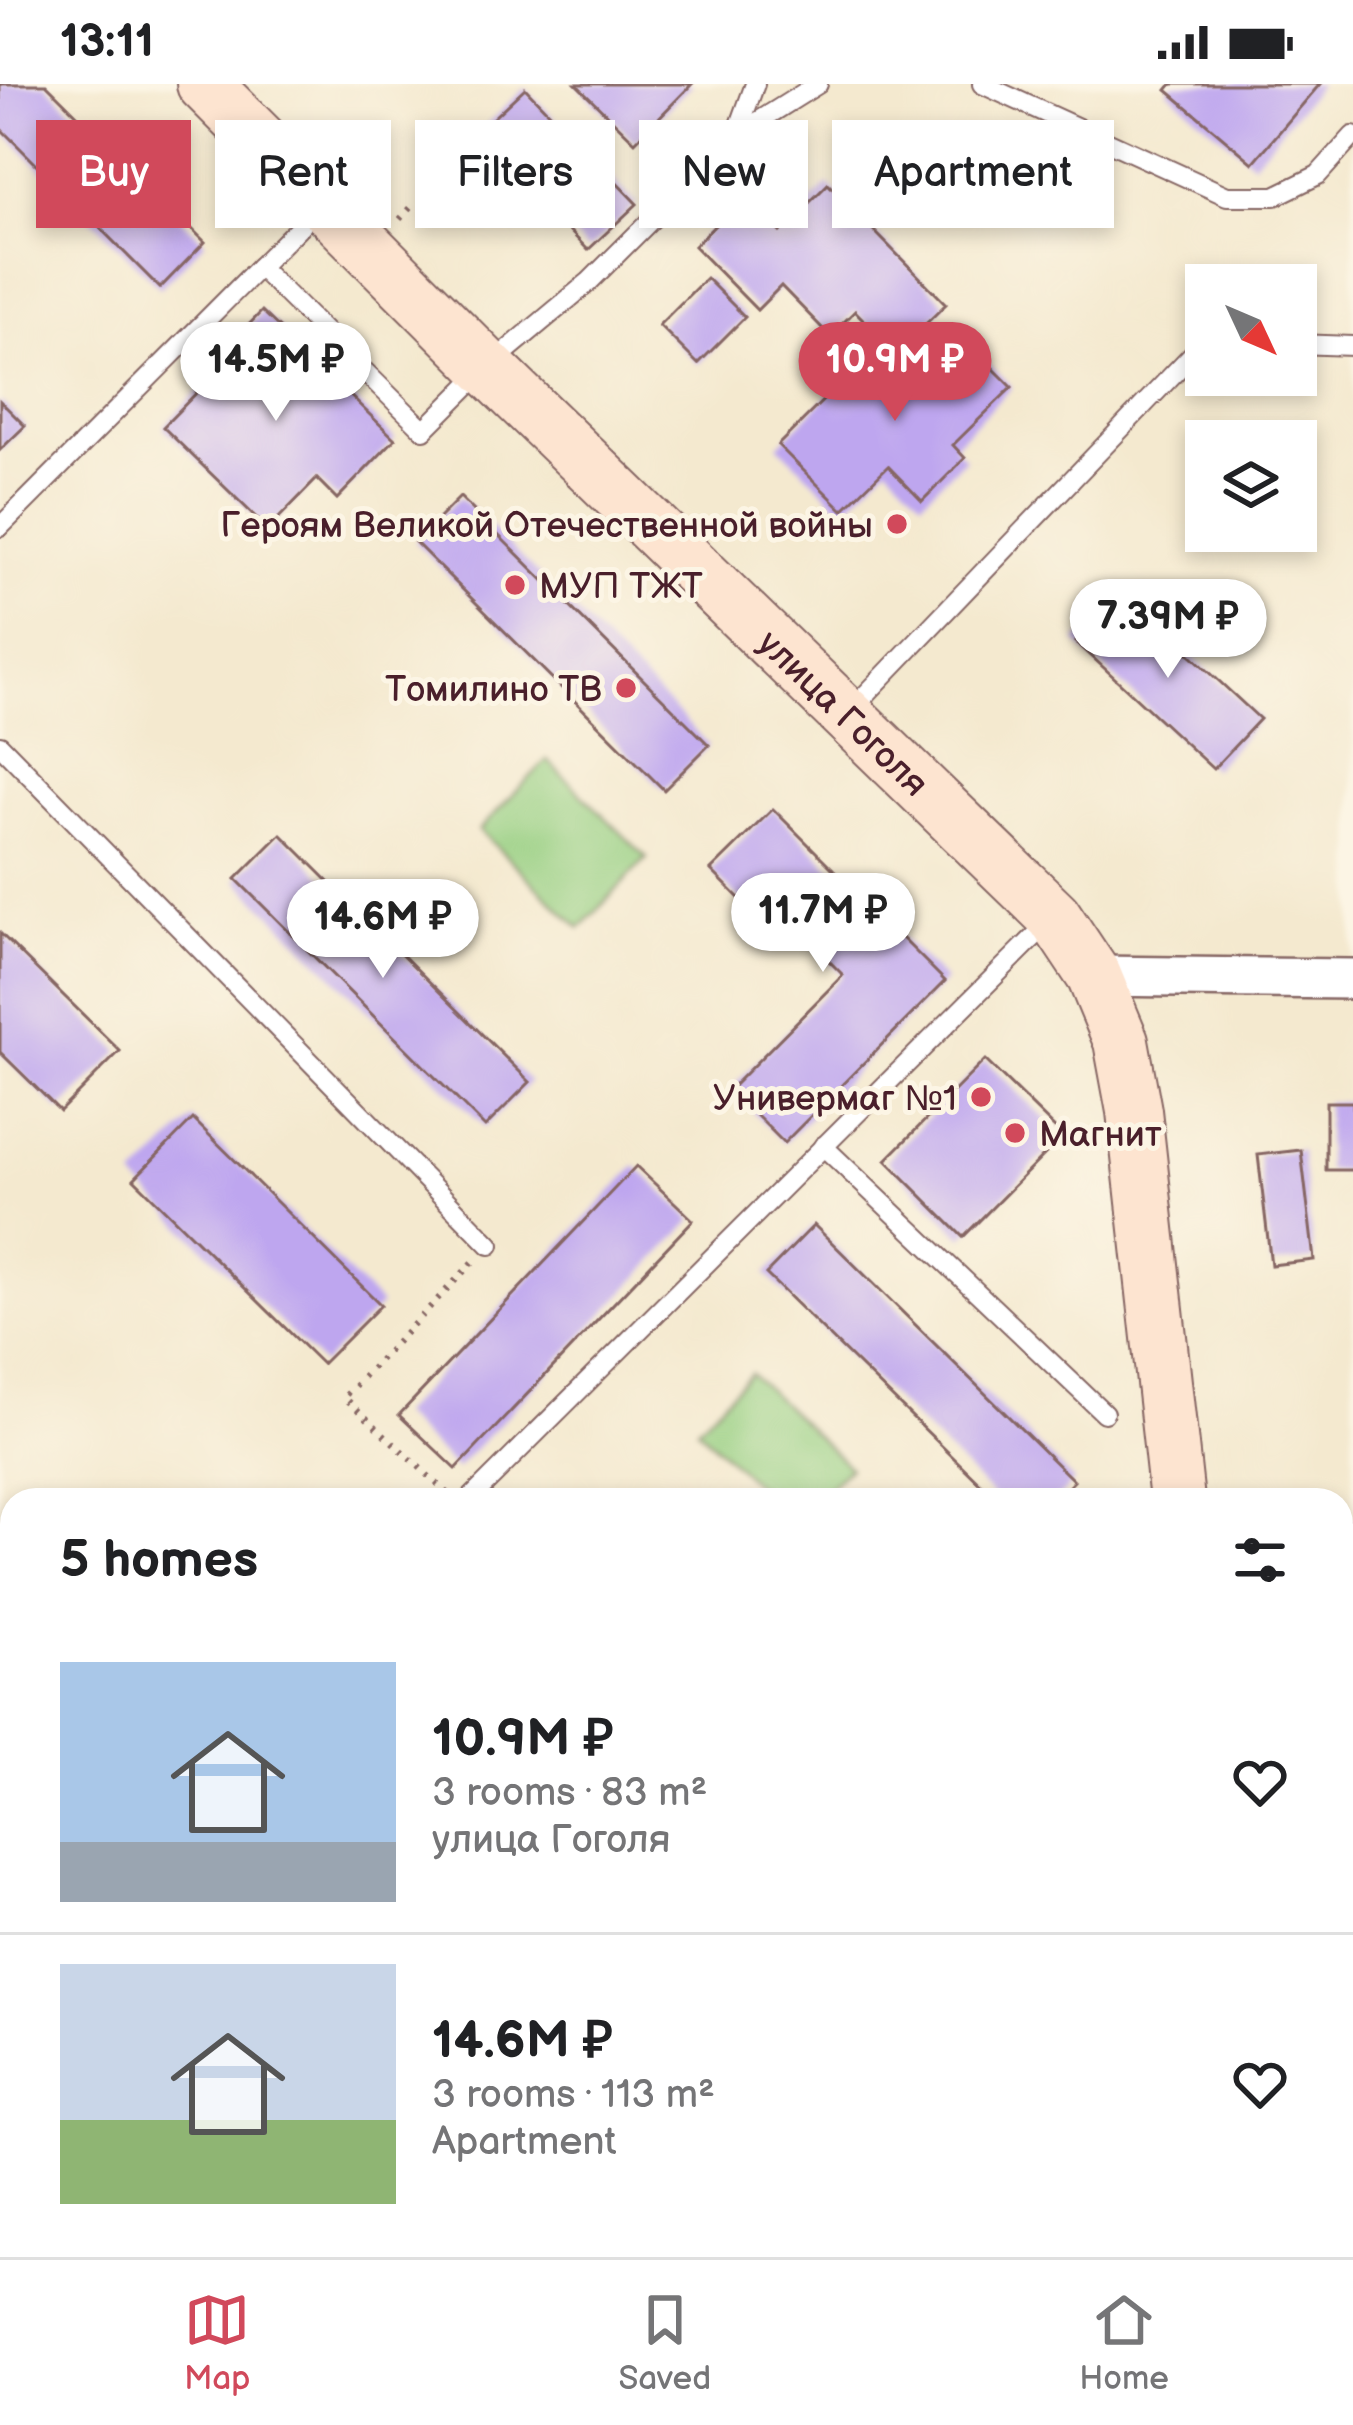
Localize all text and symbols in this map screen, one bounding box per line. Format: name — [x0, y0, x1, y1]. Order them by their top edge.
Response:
text: 13:11 — [60, 15, 154, 70]
chip: Buy — [36, 120, 191, 228]
chip: Rent — [215, 120, 391, 228]
chip: Filters — [415, 120, 615, 228]
chip: New — [639, 120, 808, 228]
chip: Apartment — [832, 120, 1114, 228]
north arrow — [1185, 264, 1317, 396]
map controls — [1185, 264, 1317, 552]
pin: 14.5M ₽ — [165, 322, 387, 424]
pin: 10.9M ₽ — [784, 322, 1006, 424]
text: 14.5M ₽ — [207, 337, 345, 384]
text: 10.9M ₽ — [826, 337, 965, 384]
button: layers — [1185, 420, 1317, 552]
place label: Героям Великой Отечественной войны — [221, 505, 873, 548]
marker: Героям Великой Отечественной войны — [884, 511, 910, 537]
place label: МУП ТЖТ — [539, 566, 703, 609]
marker: МУП ТЖТ — [502, 572, 528, 598]
pin: 7.39M ₽ — [1057, 579, 1279, 681]
text: 7.39M ₽ — [1097, 594, 1239, 641]
street label: улица Гоголя — [748, 622, 936, 806]
place label: Томилино ТВ — [385, 669, 602, 712]
marker: Томилино ТВ — [613, 675, 639, 701]
pin: 11.7M ₽ — [712, 873, 934, 975]
pin: 14.6M ₽ — [272, 879, 494, 981]
text: 11.7M ₽ — [758, 888, 888, 935]
text: 14.6M ₽ — [314, 894, 452, 941]
place label: Универмаг №1 — [712, 1078, 957, 1121]
marker: Универмаг №1 — [968, 1084, 994, 1110]
place label: Магнит — [1039, 1114, 1162, 1157]
marker: Магнит — [1002, 1120, 1028, 1146]
icon: filters — [1227, 1527, 1293, 1593]
text: 5 homes — [60, 1530, 258, 1591]
text: 10.9M ₽ — [432, 1709, 614, 1770]
icon: home — [156, 1710, 300, 1854]
icon: heart — [1227, 1749, 1293, 1815]
text: 3 rooms · 83 m² — [432, 1770, 707, 1817]
text: улица Гоголя — [432, 1817, 670, 1864]
text: 14.6M ₽ — [432, 2011, 613, 2072]
icon: home — [156, 2012, 300, 2156]
icon: heart — [1227, 2051, 1293, 2117]
text: 3 rooms · 113 m² — [432, 2072, 715, 2119]
text: Apartment — [432, 2119, 616, 2166]
tab: Map — [184, 2287, 250, 2399]
tab: Saved — [618, 2287, 711, 2399]
tab: Home — [1079, 2287, 1169, 2399]

